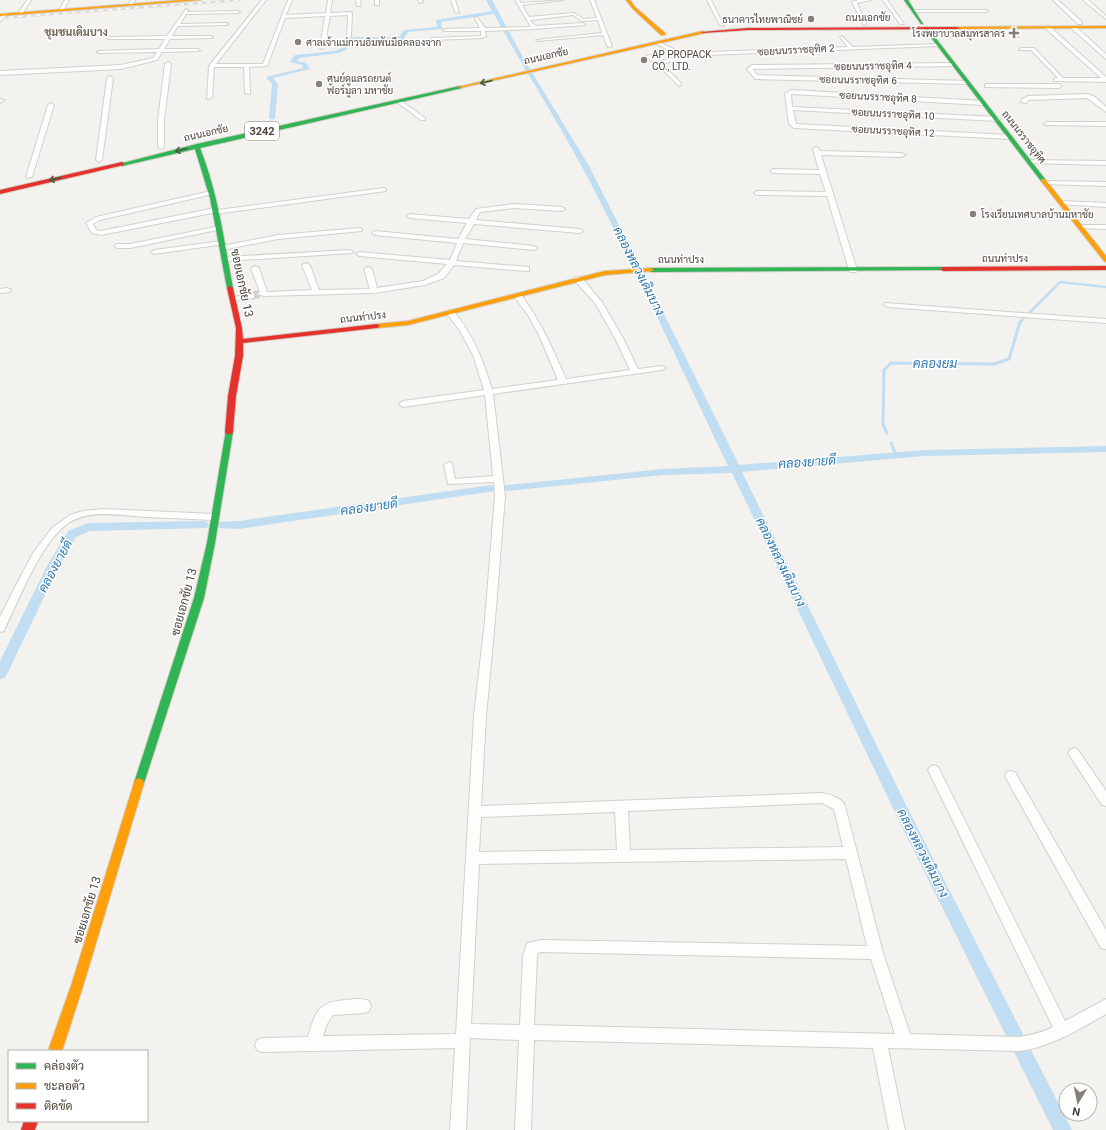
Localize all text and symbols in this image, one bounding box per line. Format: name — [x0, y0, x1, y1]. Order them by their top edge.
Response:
street label: ถนนเอกชัย — [845, 11, 891, 23]
place label: ธนาคารไทยพาณิชย์ — [722, 12, 803, 25]
marker: ธนาคารไทยพาณิชย์ — [806, 14, 816, 24]
district label: ชุมชนเดิมบาง — [44, 25, 108, 40]
place label: โรงพยาบาลสมุทรสาคร — [911, 27, 1005, 41]
marker: โรงพยาบาลสมุทรสาคร — [1008, 27, 1020, 39]
place label: ศาลเจ้าแม่กวนอิมพันมือคลองจาก — [306, 36, 442, 48]
marker: ศาลเจ้าแม่กวนอิมพันมือคลองจาก — [293, 37, 303, 47]
street label: ซอยนนรราชอุทิศ 2 — [757, 42, 836, 60]
street label: ถนนเอกชัย — [523, 45, 569, 66]
place label: AP PROPACK CO., LTD. — [652, 49, 712, 72]
marker: AP PROPACK CO., LTD. — [639, 55, 649, 65]
street label: ซอยนนรราชอุทิศ 4 — [834, 60, 912, 74]
place label: ศูนย์ดูแลรถยนต์ ฟอร์มูลา มหาชัย — [327, 71, 393, 98]
street label: ซอยนนรราชอุทิศ 6 — [819, 74, 897, 88]
one-way arrow — [480, 78, 493, 86]
marker: ศูนย์ดูแลรถยนต์ ฟอร์มูลา มหาชัย — [314, 79, 324, 89]
street label: ซอยนนรราชอุทิศ 8 — [839, 89, 917, 107]
street label: ซอยนนรราชอุทิศ 10 — [851, 106, 935, 124]
street label: ถนนนรราชอุทิศ — [998, 108, 1048, 167]
street label: ถนนเอกชัย — [183, 122, 229, 143]
road number: 3242 — [245, 122, 279, 140]
street label: ซอยนนรราชอุทิศ 12 — [851, 123, 935, 141]
one-way arrow — [175, 146, 188, 154]
one-way arrow — [49, 176, 62, 184]
place label: โรงเรียนเทศบาลบ้านมหาชัย — [980, 208, 1094, 220]
marker: โรงเรียนเทศบาลบ้านมหาชัย — [968, 209, 978, 219]
water label: คลองหลวงเดิมบาง — [610, 224, 669, 318]
street label: ซอยเอกชัย 13 — [228, 248, 256, 318]
street label: ถนนท่าปรง — [982, 252, 1028, 264]
street label: ถนนท่าปรง — [658, 253, 704, 265]
street label: ถนนท่าปรง — [339, 308, 386, 325]
water label: คลองยม — [913, 356, 957, 371]
water label: คลองยายดี — [778, 450, 837, 471]
water label: คลองยายดี — [339, 493, 400, 518]
water label: คลองหลวงเดิมบาง — [753, 514, 810, 609]
water label: คลองยายดี — [33, 535, 76, 595]
street label: ซอยเอกชัย 13 — [168, 567, 200, 637]
water label: คลองหลวงเดิมบาง — [894, 806, 953, 900]
street label: ซอยเอกชัย 13 — [70, 875, 104, 945]
legend — [8, 1050, 148, 1122]
text: คล่องตัว — [44, 1059, 84, 1073]
text: ชะลอตัว — [44, 1079, 85, 1093]
north arrow — [1058, 1082, 1098, 1122]
text: ติดขัด — [44, 1099, 73, 1113]
text: N — [1071, 1104, 1081, 1118]

